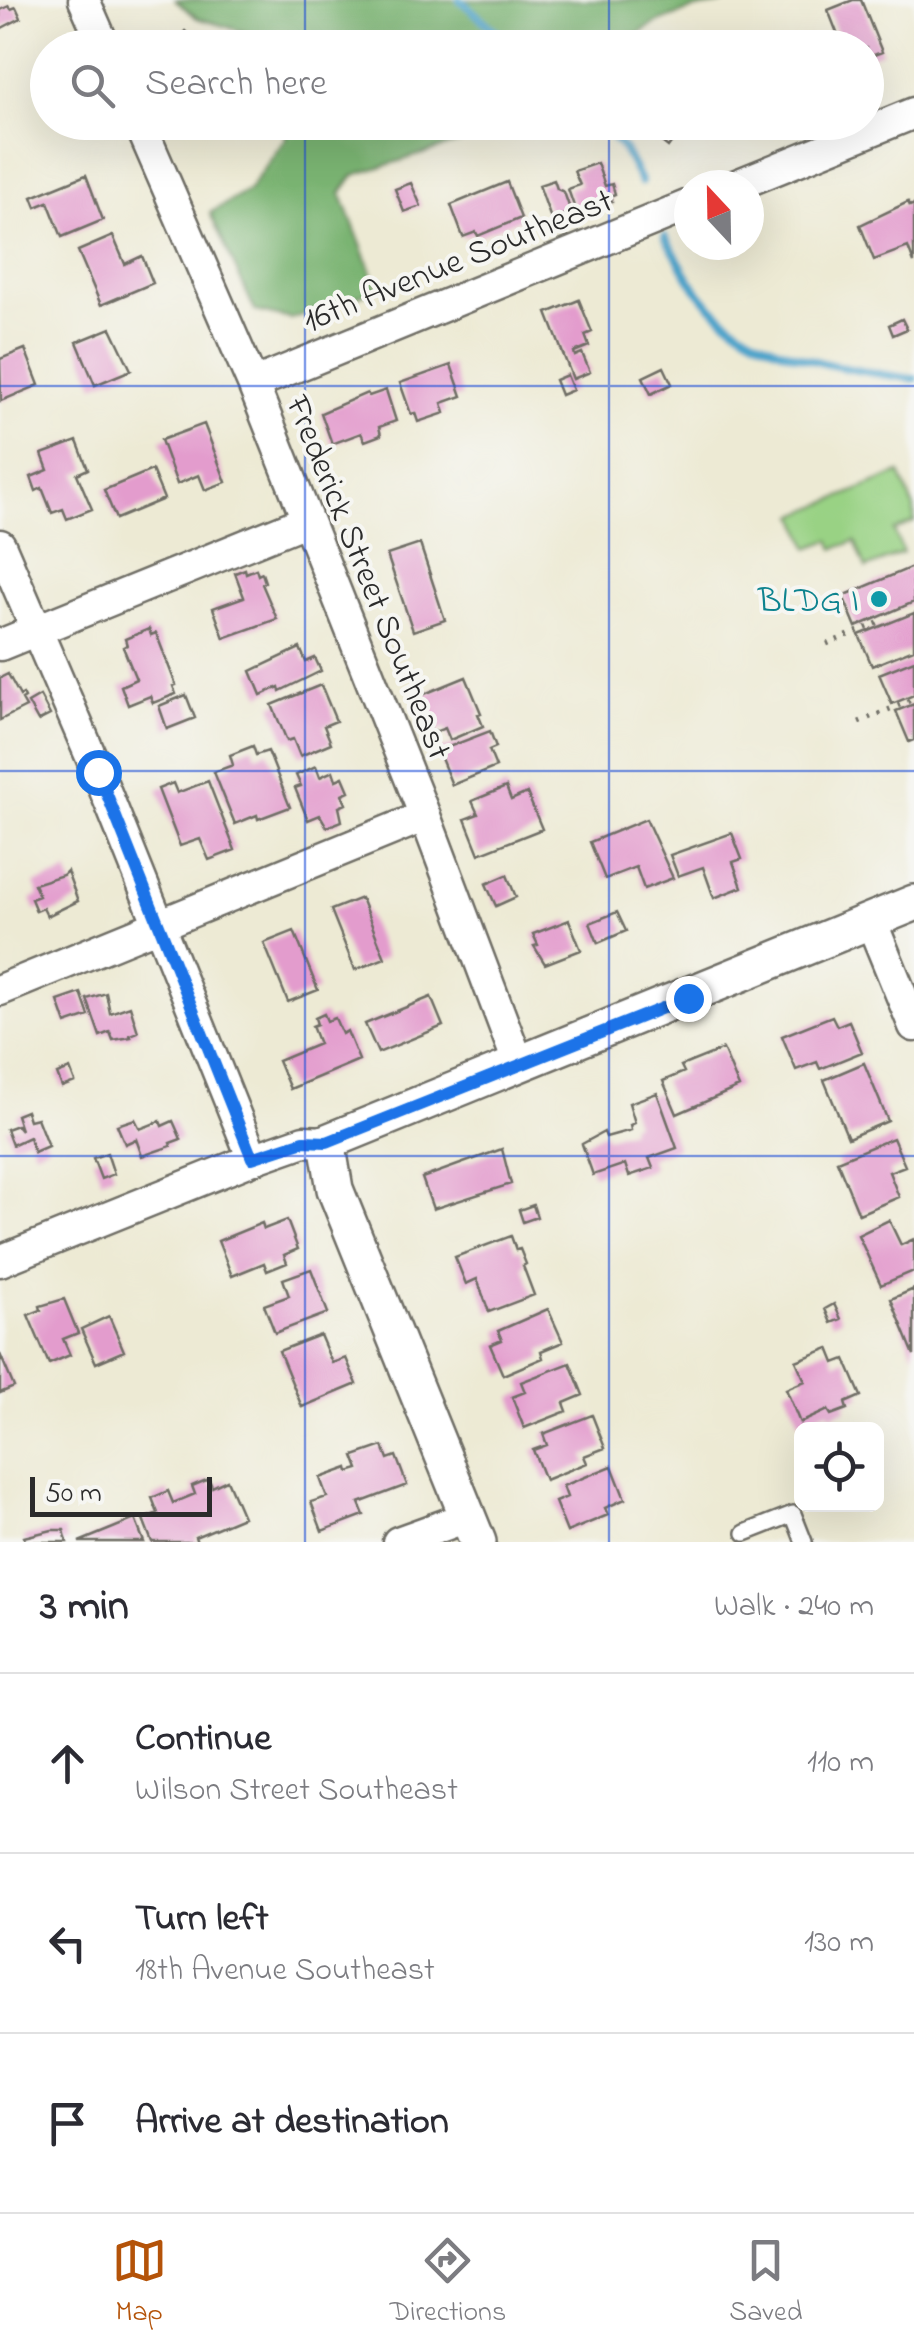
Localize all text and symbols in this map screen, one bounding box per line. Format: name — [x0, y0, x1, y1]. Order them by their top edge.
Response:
search box — [30, 30, 884, 140]
text: Search here — [145, 57, 327, 113]
icon: search — [65, 58, 120, 113]
north arrow — [674, 170, 764, 260]
street label: 16th Avenue Southeast — [296, 177, 621, 348]
street label: Frederick Street Southeast — [270, 388, 463, 768]
place label: BLDG I — [757, 577, 859, 628]
marker: BLDG I — [868, 588, 890, 610]
route start — [76, 750, 122, 796]
route end — [666, 976, 712, 1022]
map controls — [794, 1422, 884, 1512]
button: locate — [794, 1422, 884, 1512]
scale bar — [30, 1472, 212, 1516]
text: 50 m — [45, 1474, 102, 1515]
text: 3 min — [40, 1577, 129, 1638]
text: Walk · 240 m — [714, 1584, 874, 1631]
text: Continue — [135, 1712, 271, 1768]
icon: ahead — [40, 1736, 95, 1791]
text: 110 m — [807, 1740, 874, 1787]
text: Wilson Street Southeast — [135, 1768, 458, 1815]
text: Turn left — [135, 1892, 268, 1948]
icon: left — [40, 1916, 95, 1971]
text: 130 m — [804, 1920, 874, 1967]
text: 18th Avenue Southeast — [135, 1948, 435, 1995]
text: Arrive at destination — [135, 2095, 449, 2151]
icon: arrive — [40, 2096, 95, 2151]
tab: Map — [112, 2233, 167, 2334]
tab: Directions — [390, 2233, 506, 2334]
tab: Saved — [729, 2233, 802, 2334]

